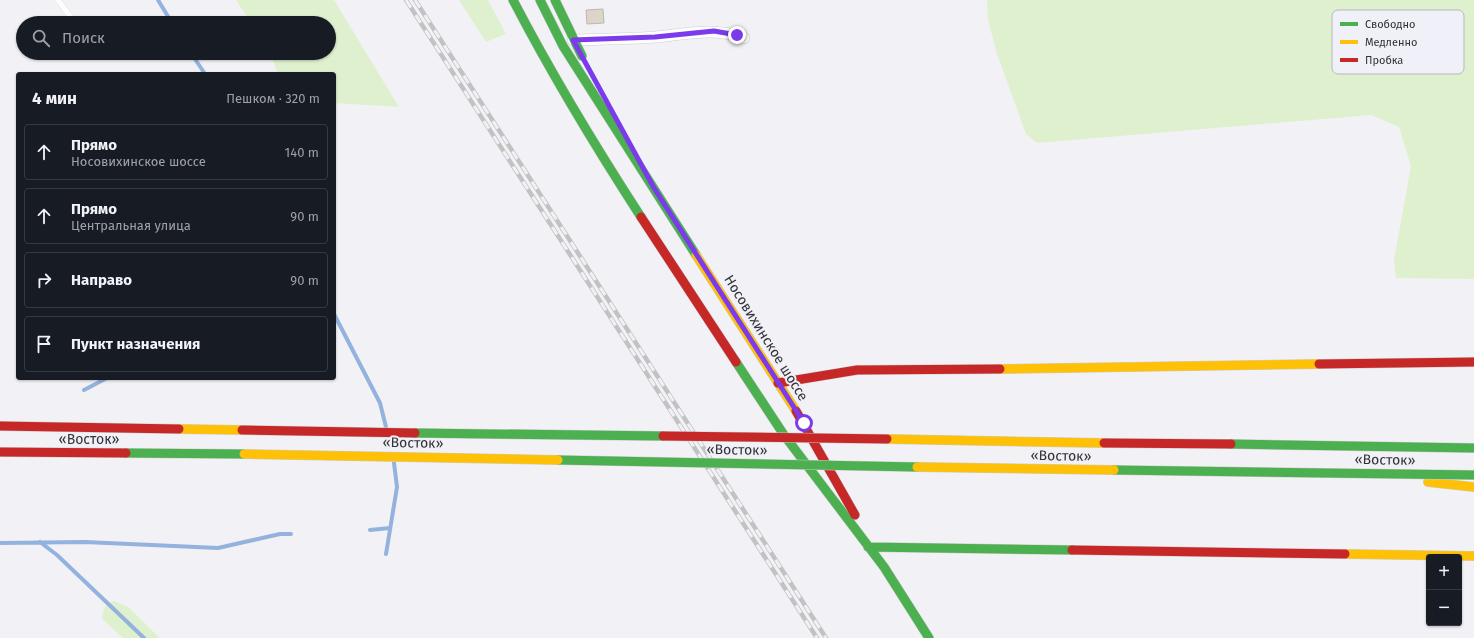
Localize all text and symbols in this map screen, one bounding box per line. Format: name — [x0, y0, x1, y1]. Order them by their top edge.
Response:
legend — [1332, 10, 1464, 74]
search box — [16, 16, 336, 60]
text: Свободно — [1365, 18, 1415, 31]
route end — [728, 26, 746, 44]
icon: search — [30, 27, 52, 49]
text: Поиск — [62, 29, 105, 47]
text: Медленно — [1365, 36, 1417, 49]
text: Пробка — [1365, 54, 1403, 67]
text: 4 мин — [32, 88, 77, 109]
text: Пешком · 320 m — [226, 91, 320, 106]
text: Прямо — [71, 136, 117, 154]
icon: ahead — [33, 141, 55, 163]
text: 140 m — [285, 145, 319, 160]
text: Носовихинское шоссе — [71, 154, 206, 169]
text: Прямо — [71, 200, 117, 218]
icon: ahead — [33, 205, 55, 227]
text: 90 m — [290, 209, 319, 224]
text: Центральная улица — [71, 218, 191, 233]
icon: right — [33, 269, 55, 291]
text: Направо — [71, 271, 132, 289]
street label: Носовихинское шоссе — [720, 272, 812, 404]
text: 90 m — [290, 273, 319, 288]
icon: arrive — [33, 333, 55, 355]
text: Пункт назначения — [71, 335, 200, 353]
route start — [795, 414, 813, 432]
street label: «Восток» — [59, 431, 119, 448]
street label: «Восток» — [382, 434, 444, 452]
street label: «Восток» — [706, 441, 768, 459]
street label: «Восток» — [1030, 447, 1092, 465]
street label: «Восток» — [1354, 451, 1416, 469]
map controls — [1426, 554, 1462, 626]
button: + — [1426, 554, 1462, 590]
button: − — [1426, 590, 1462, 626]

